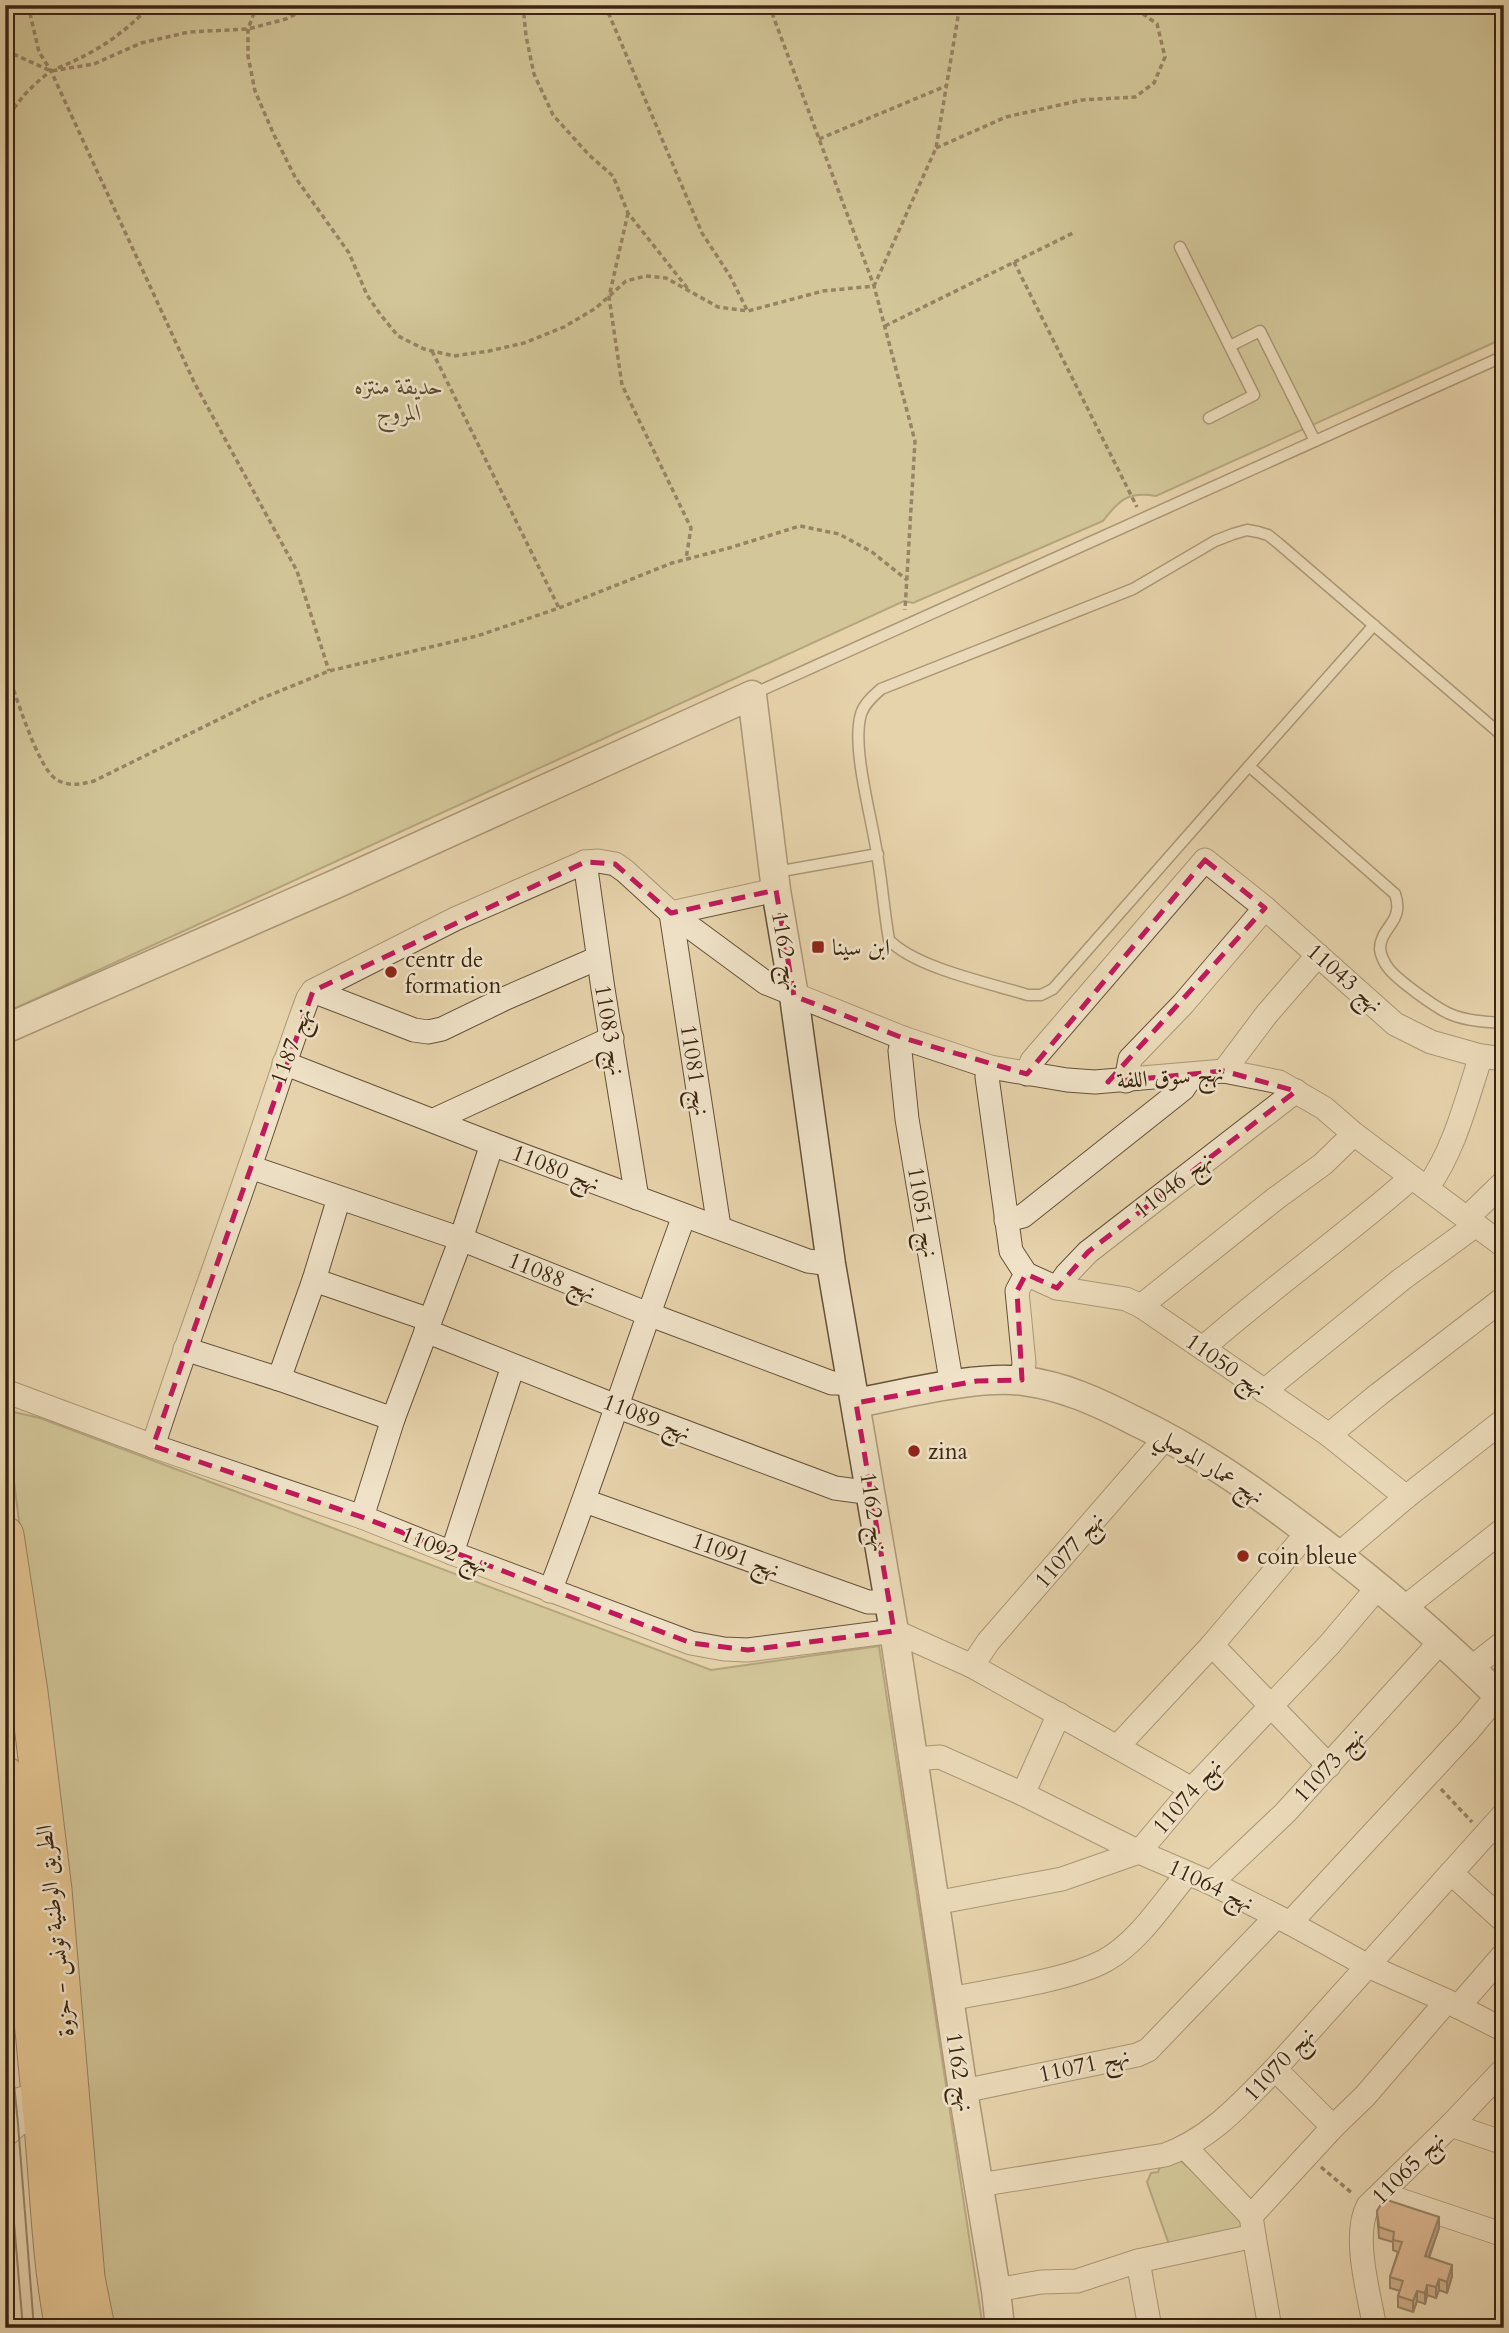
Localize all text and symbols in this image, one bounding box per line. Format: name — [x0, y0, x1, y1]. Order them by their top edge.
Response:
park label: حديقة منتزه المروج — [355, 371, 443, 433]
street label: نهج 1162 — [759, 909, 808, 994]
place label: ابن سينا — [832, 932, 890, 963]
street label: نهج 11043 — [1297, 936, 1390, 1024]
marker: ابن سينا — [810, 939, 826, 955]
place label: centr de formation — [405, 944, 501, 1001]
marker: centr de formation — [383, 964, 399, 980]
street label: نهج 11083 — [582, 982, 633, 1079]
street label: نهج 1187 — [263, 1003, 324, 1091]
street label: نهج 11081 — [668, 1022, 718, 1119]
street label: نهج سوق اللفة — [1115, 1058, 1225, 1101]
street label: نهج 11080 — [506, 1137, 604, 1204]
street label: نهج 11046 — [1127, 1144, 1222, 1229]
street label: نهج 11051 — [895, 1164, 946, 1261]
street label: نهج 11088 — [502, 1244, 600, 1312]
street label: نهج 11050 — [1177, 1326, 1273, 1408]
street label: نهج 11089 — [597, 1386, 695, 1453]
street label: نهج عمار الموصلي — [1146, 1420, 1270, 1518]
place label: zina — [928, 1436, 968, 1467]
marker: zina — [906, 1443, 922, 1459]
street label: نهج 1162 — [847, 1470, 896, 1555]
street label: نهج 11077 — [1027, 1505, 1115, 1598]
street label: نهج 11092 — [395, 1518, 493, 1586]
street label: نهج 11091 — [686, 1525, 785, 1590]
place label: coin bleue — [1257, 1541, 1357, 1572]
marker: coin bleue — [1235, 1548, 1251, 1564]
street label: نهج 11073 — [1286, 1721, 1375, 1813]
street label: نهج 11074 — [1145, 1751, 1233, 1844]
street label: الطريق الوطنية تونس - حزوة — [28, 1823, 82, 2039]
street label: نهج 11064 — [1161, 1852, 1259, 1923]
street label: نهج 11070 — [1236, 2020, 1325, 2112]
street label: نهج 1162 — [933, 2030, 982, 2115]
street label: نهج 11071 — [1036, 2040, 1133, 2095]
street label: نهج 11065 — [1365, 2125, 1455, 2215]

